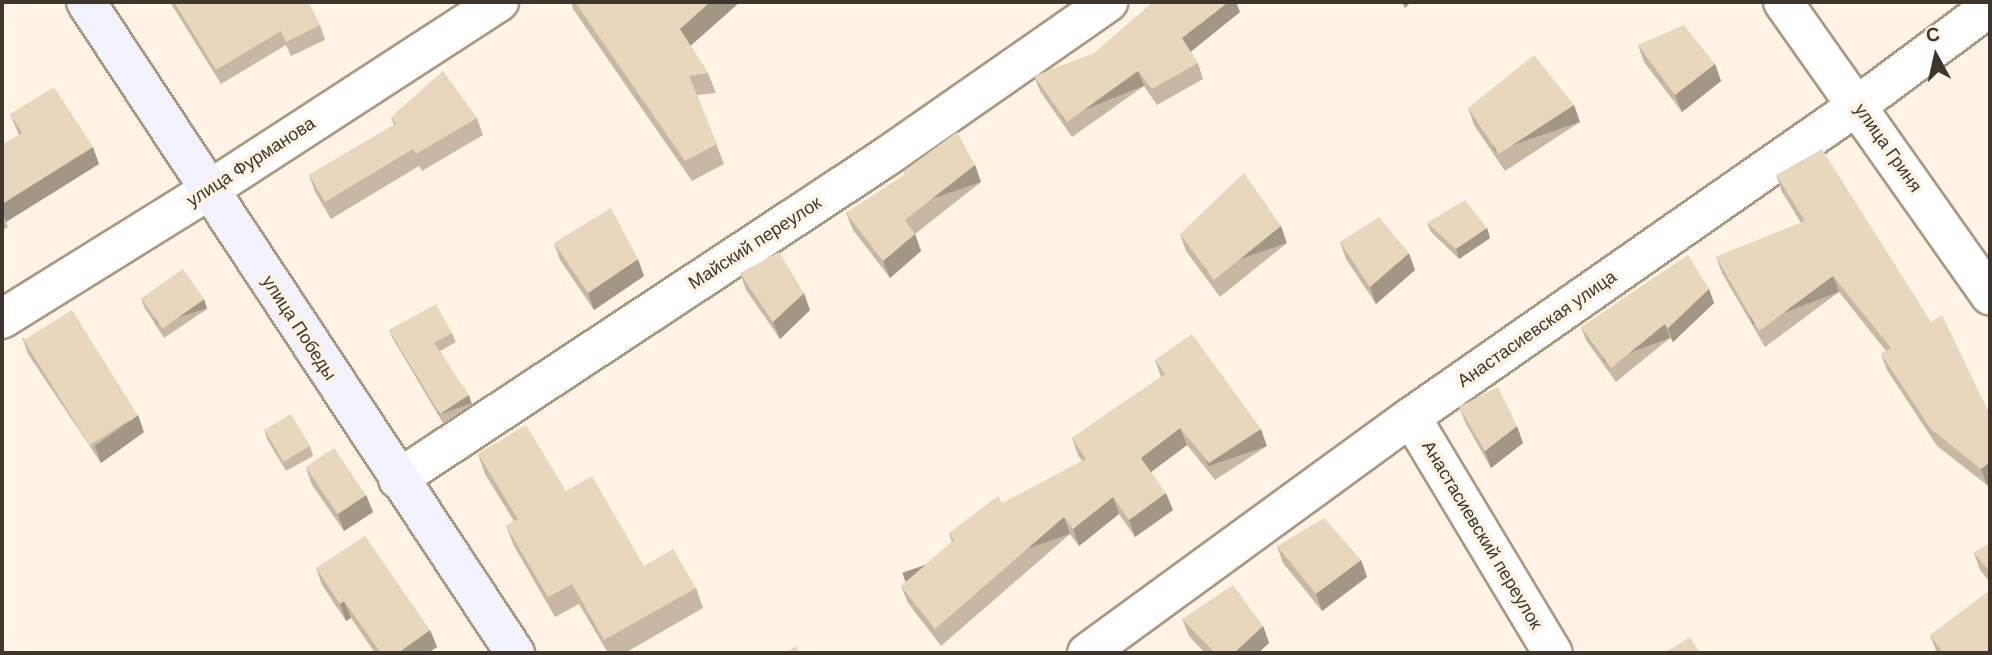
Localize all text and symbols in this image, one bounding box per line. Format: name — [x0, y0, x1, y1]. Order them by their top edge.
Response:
north arrow — [1901, 21, 1971, 91]
text: С — [1925, 23, 1941, 46]
street label: улица Гриня — [1850, 100, 1926, 196]
street label: улица Фурманова — [183, 112, 319, 212]
street label: Майский переулок — [685, 192, 825, 294]
street label: Анастасиевская улица — [1453, 266, 1621, 392]
street label: улица Победы — [257, 272, 341, 384]
street label: Анастасиевский переулок — [1417, 437, 1547, 633]

